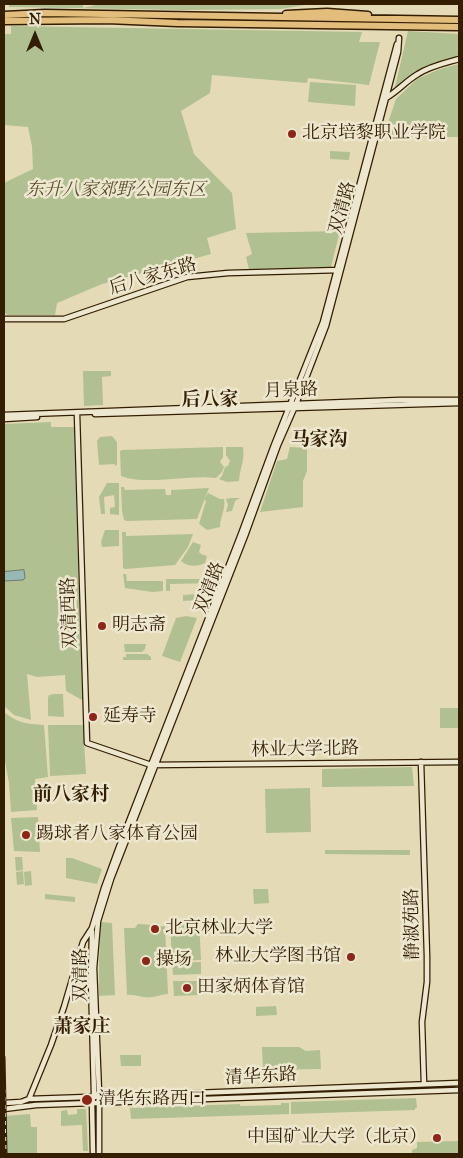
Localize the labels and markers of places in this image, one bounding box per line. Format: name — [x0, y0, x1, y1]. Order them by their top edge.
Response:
place label: 北京培黎职业学院 — [302, 123, 446, 145]
marker: 北京培黎职业学院 — [286, 128, 298, 140]
place label: 明志斋 — [112, 615, 166, 637]
marker: 明志斋 — [96, 620, 108, 632]
place label: 延寿寺 — [103, 706, 157, 728]
marker: 延寿寺 — [87, 711, 99, 723]
place label: 踢球者八家体育公园 — [36, 824, 198, 846]
marker: 踢球者八家体育公园 — [20, 829, 32, 841]
place label: 北京林业大学 — [165, 918, 273, 940]
marker: 北京林业大学 — [149, 923, 161, 935]
place label: 林业大学图书馆 — [215, 946, 341, 968]
place label: 操场 — [156, 950, 192, 972]
marker: 林业大学图书馆 — [345, 951, 357, 963]
marker: 操场 — [140, 955, 152, 967]
place label: 田家炳体育馆 — [197, 977, 305, 999]
marker: 田家炳体育馆 — [181, 982, 193, 994]
place label: 清华东路西口 — [98, 1089, 206, 1111]
marker: 清华东路西口 — [80, 1093, 94, 1107]
place label: 中国矿业大学（北京） — [247, 1127, 427, 1149]
marker: 中国矿业大学（北京） — [431, 1132, 443, 1144]

